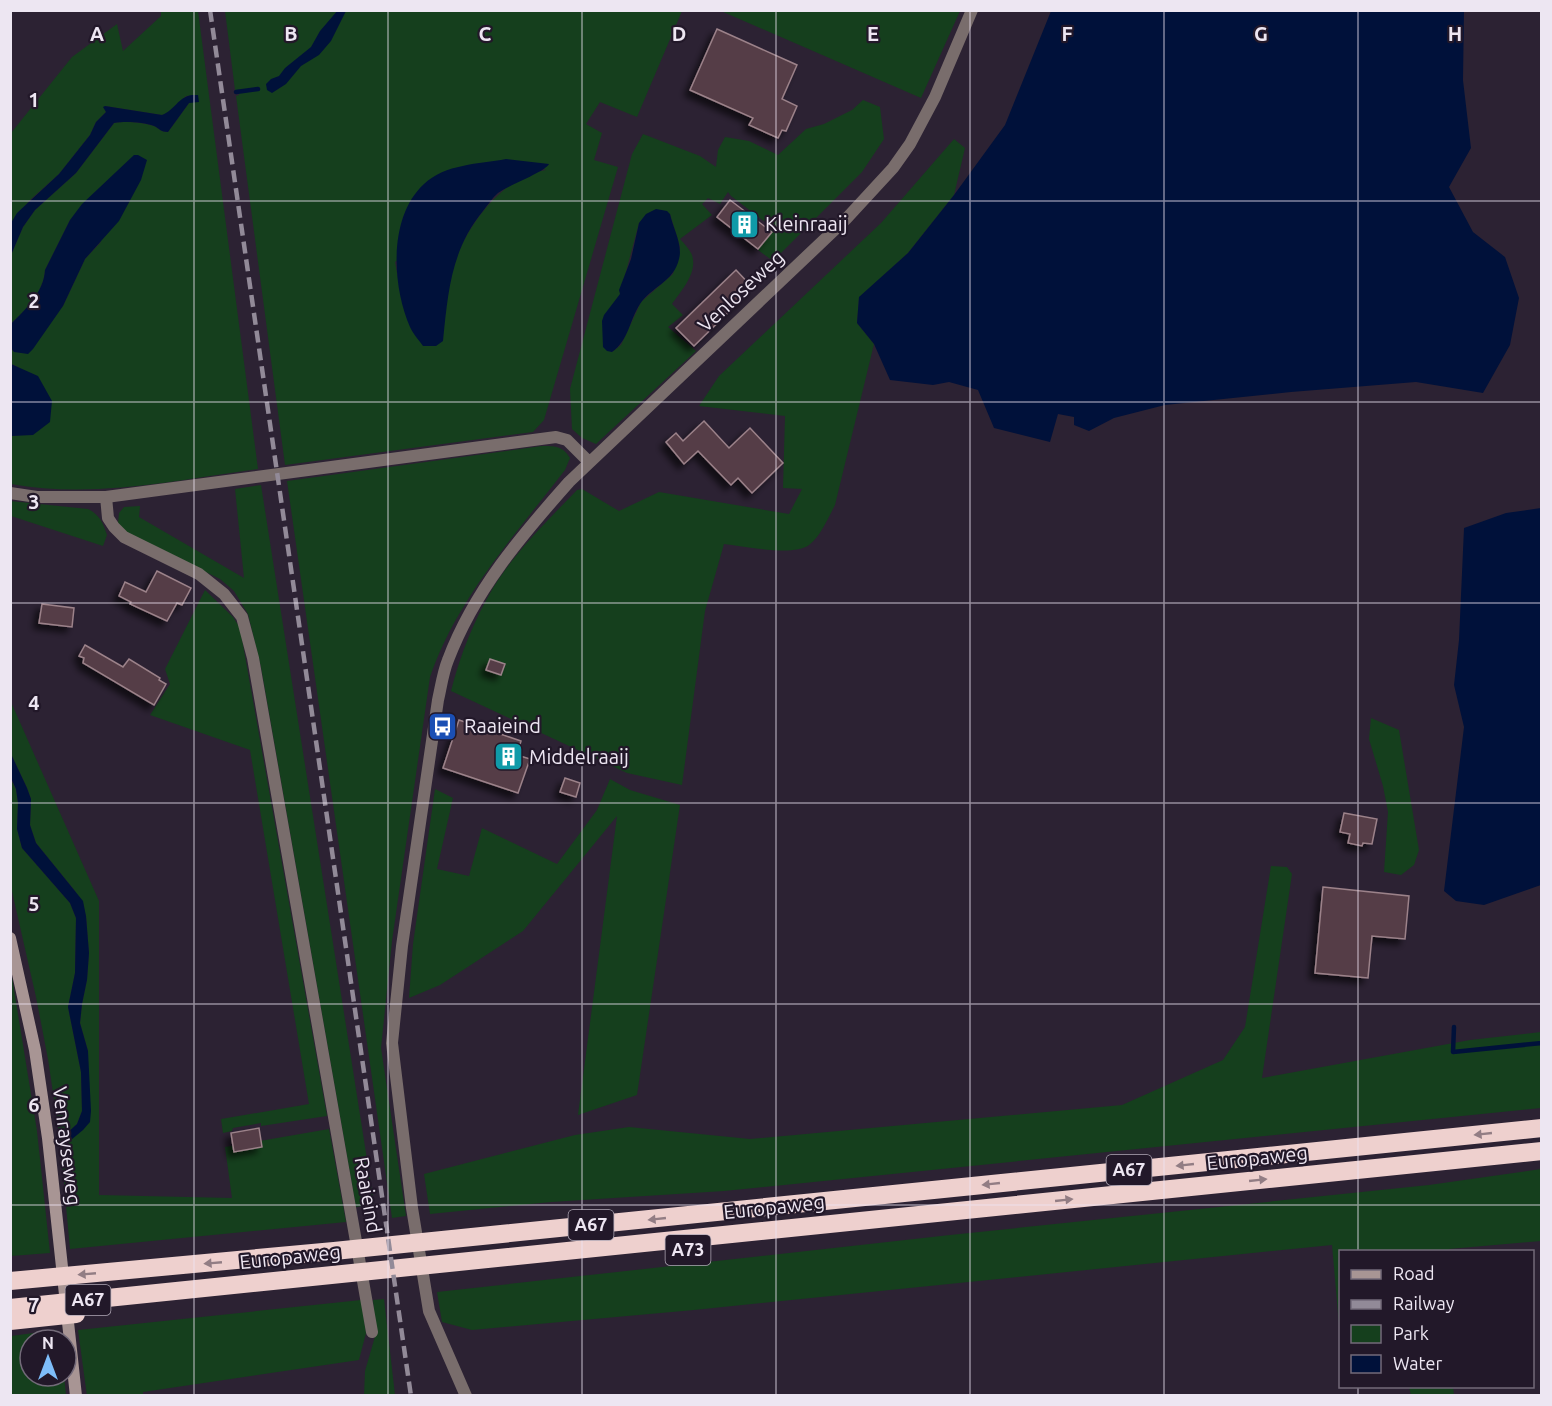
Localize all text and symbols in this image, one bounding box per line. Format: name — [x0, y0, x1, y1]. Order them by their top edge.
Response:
text: A — [90, 22, 104, 45]
text: B — [284, 22, 298, 45]
text: C — [479, 22, 492, 45]
text: D — [672, 22, 686, 45]
text: E — [867, 22, 879, 45]
text: F — [1061, 22, 1073, 45]
text: G — [1254, 22, 1268, 45]
text: H — [1448, 22, 1462, 45]
text: 1 — [28, 88, 40, 111]
building icon: Kleinraaij — [728, 208, 760, 240]
place label: Kleinraaij — [765, 212, 848, 235]
street label: Venloseweg — [693, 245, 788, 336]
text: 2 — [28, 289, 40, 312]
text: 3 — [28, 490, 40, 513]
text: 4 — [28, 691, 40, 714]
bus stop icon: Raaieind — [427, 710, 459, 742]
place label: Raaieind — [464, 714, 541, 737]
building icon: Middelraaij — [492, 741, 524, 773]
place label: Middelraaij — [529, 745, 629, 768]
text: 5 — [28, 892, 40, 915]
street label: Venrayseweg — [49, 1085, 86, 1207]
text: 6 — [28, 1093, 40, 1116]
one-way arrow — [1474, 1129, 1493, 1139]
street label: Europaweg — [1205, 1141, 1309, 1174]
street label: Raaieind — [350, 1155, 386, 1235]
road number: A67 — [1106, 1155, 1152, 1185]
one-way arrow — [1175, 1160, 1194, 1169]
one-way arrow — [1248, 1175, 1267, 1185]
one-way arrow — [981, 1179, 1000, 1189]
street label: Europaweg — [722, 1190, 826, 1223]
one-way arrow — [1054, 1195, 1073, 1205]
road number: A67 — [568, 1210, 614, 1240]
one-way arrow — [648, 1214, 667, 1223]
road number: A73 — [666, 1235, 710, 1265]
street label: Europaweg — [238, 1240, 342, 1273]
legend — [1339, 1250, 1534, 1388]
one-way arrow — [204, 1258, 223, 1268]
text: Road — [1393, 1263, 1435, 1283]
one-way arrow — [78, 1269, 97, 1279]
road number: A67 — [66, 1285, 110, 1315]
text: 7 — [28, 1293, 40, 1316]
text: Railway — [1393, 1293, 1455, 1313]
text: Park — [1393, 1323, 1429, 1343]
north arrow — [18, 1328, 78, 1388]
text: N — [42, 1334, 54, 1352]
text: Water — [1393, 1353, 1443, 1373]

